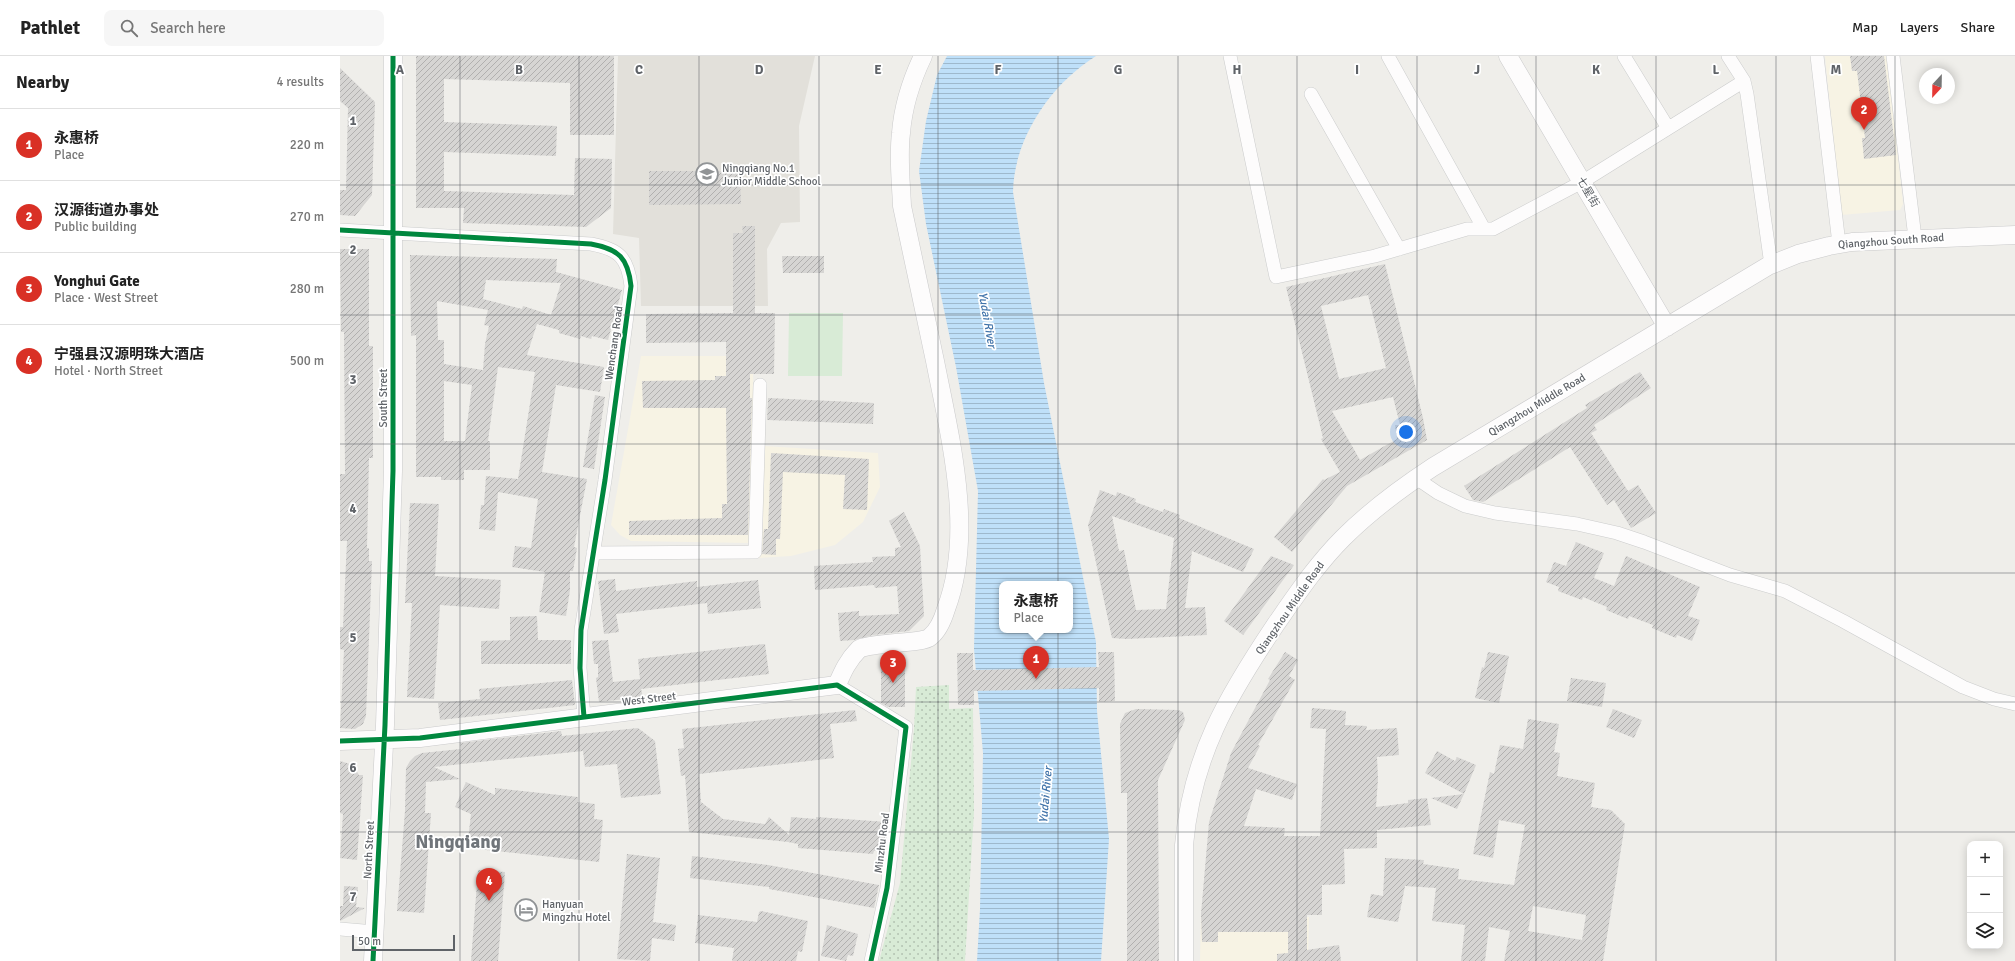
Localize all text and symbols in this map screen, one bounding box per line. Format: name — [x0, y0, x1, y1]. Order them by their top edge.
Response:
search box — [104, 10, 384, 46]
text: Pathlet — [20, 16, 80, 40]
icon: search — [118, 17, 140, 39]
text: Search here — [150, 19, 226, 37]
text: Map — [1852, 19, 1878, 36]
text: Layers — [1900, 19, 1939, 36]
text: Share — [1961, 19, 1995, 36]
text: A — [396, 62, 405, 78]
text: B — [515, 62, 523, 78]
text: C — [635, 62, 643, 78]
text: D — [755, 62, 764, 78]
text: E — [874, 62, 882, 78]
text: F — [995, 62, 1002, 78]
text: G — [1114, 62, 1122, 78]
text: H — [1233, 62, 1241, 78]
text: I — [1355, 62, 1359, 78]
text: J — [1474, 62, 1480, 78]
text: K — [1592, 62, 1600, 78]
text: L — [1713, 62, 1720, 78]
text: M — [1831, 62, 1842, 78]
north arrow — [1919, 68, 1955, 104]
text: Nearby — [16, 72, 69, 93]
text: 4 results — [276, 74, 324, 90]
pin: 2 — [1851, 97, 1877, 130]
text: 1 — [349, 113, 357, 129]
text: 永惠桥 — [54, 129, 99, 147]
text: 1 — [25, 137, 33, 153]
text: 220 m — [290, 137, 324, 153]
text: Place — [54, 147, 84, 163]
school or university icon: Ningqiang No.1 Junior Middle School — [694, 161, 720, 187]
place label: Ningqiang No.1 Junior Middle School — [722, 162, 821, 188]
street label: 七星街 — [1574, 174, 1602, 210]
text: 汉源街道办事处 — [54, 201, 159, 219]
text: 2 — [25, 209, 33, 225]
text: 270 m — [290, 209, 324, 225]
text: Public building — [54, 219, 137, 235]
street label: Qiangzhou South Road — [1838, 231, 1945, 251]
text: 2 — [349, 242, 357, 258]
text: Yonghui Gate — [54, 272, 140, 290]
text: 3 — [25, 281, 33, 297]
text: 280 m — [290, 281, 324, 297]
text: Place · West Street — [54, 290, 158, 306]
water label: Yudai River — [975, 291, 1000, 351]
street label: Wenchang Road — [602, 305, 626, 381]
text: 宁强县汉源明珠大酒店 — [54, 345, 204, 363]
text: 4 — [25, 353, 33, 369]
text: 500 m — [290, 353, 324, 369]
text: Hotel · North Street — [54, 363, 163, 379]
street label: South Street — [377, 368, 390, 427]
street label: Qiangzhou Middle Road — [1486, 371, 1588, 439]
text: 3 — [349, 372, 357, 388]
your location — [1396, 422, 1416, 442]
text: 4 — [349, 501, 357, 517]
street label: Qiangzhou Middle Road — [1253, 559, 1327, 657]
popup — [999, 581, 1073, 633]
text: 永惠桥 — [1013, 592, 1059, 610]
text: Place — [1013, 610, 1044, 626]
text: 5 — [349, 630, 357, 646]
pin: 1 — [1023, 646, 1049, 679]
pin: 3 — [880, 650, 906, 683]
street label: West Street — [621, 689, 677, 709]
text: 6 — [349, 760, 357, 776]
water label: Yudai River — [1036, 765, 1056, 824]
street label: Minzhu Road — [872, 812, 892, 874]
street label: North Street — [361, 820, 377, 879]
district label: Ningqiang — [415, 830, 501, 854]
map controls — [1967, 841, 2003, 949]
button: + — [1967, 841, 2003, 877]
pin: 4 — [476, 868, 502, 901]
button: − — [1967, 877, 2003, 913]
text: 7 — [349, 889, 357, 905]
hotel icon: Hanyuan Mingzhu Hotel — [513, 897, 539, 923]
place label: Hanyuan Mingzhu Hotel — [542, 898, 611, 924]
button: layers — [1967, 913, 2003, 949]
scale bar — [352, 933, 455, 952]
text: 50 m — [358, 935, 381, 948]

